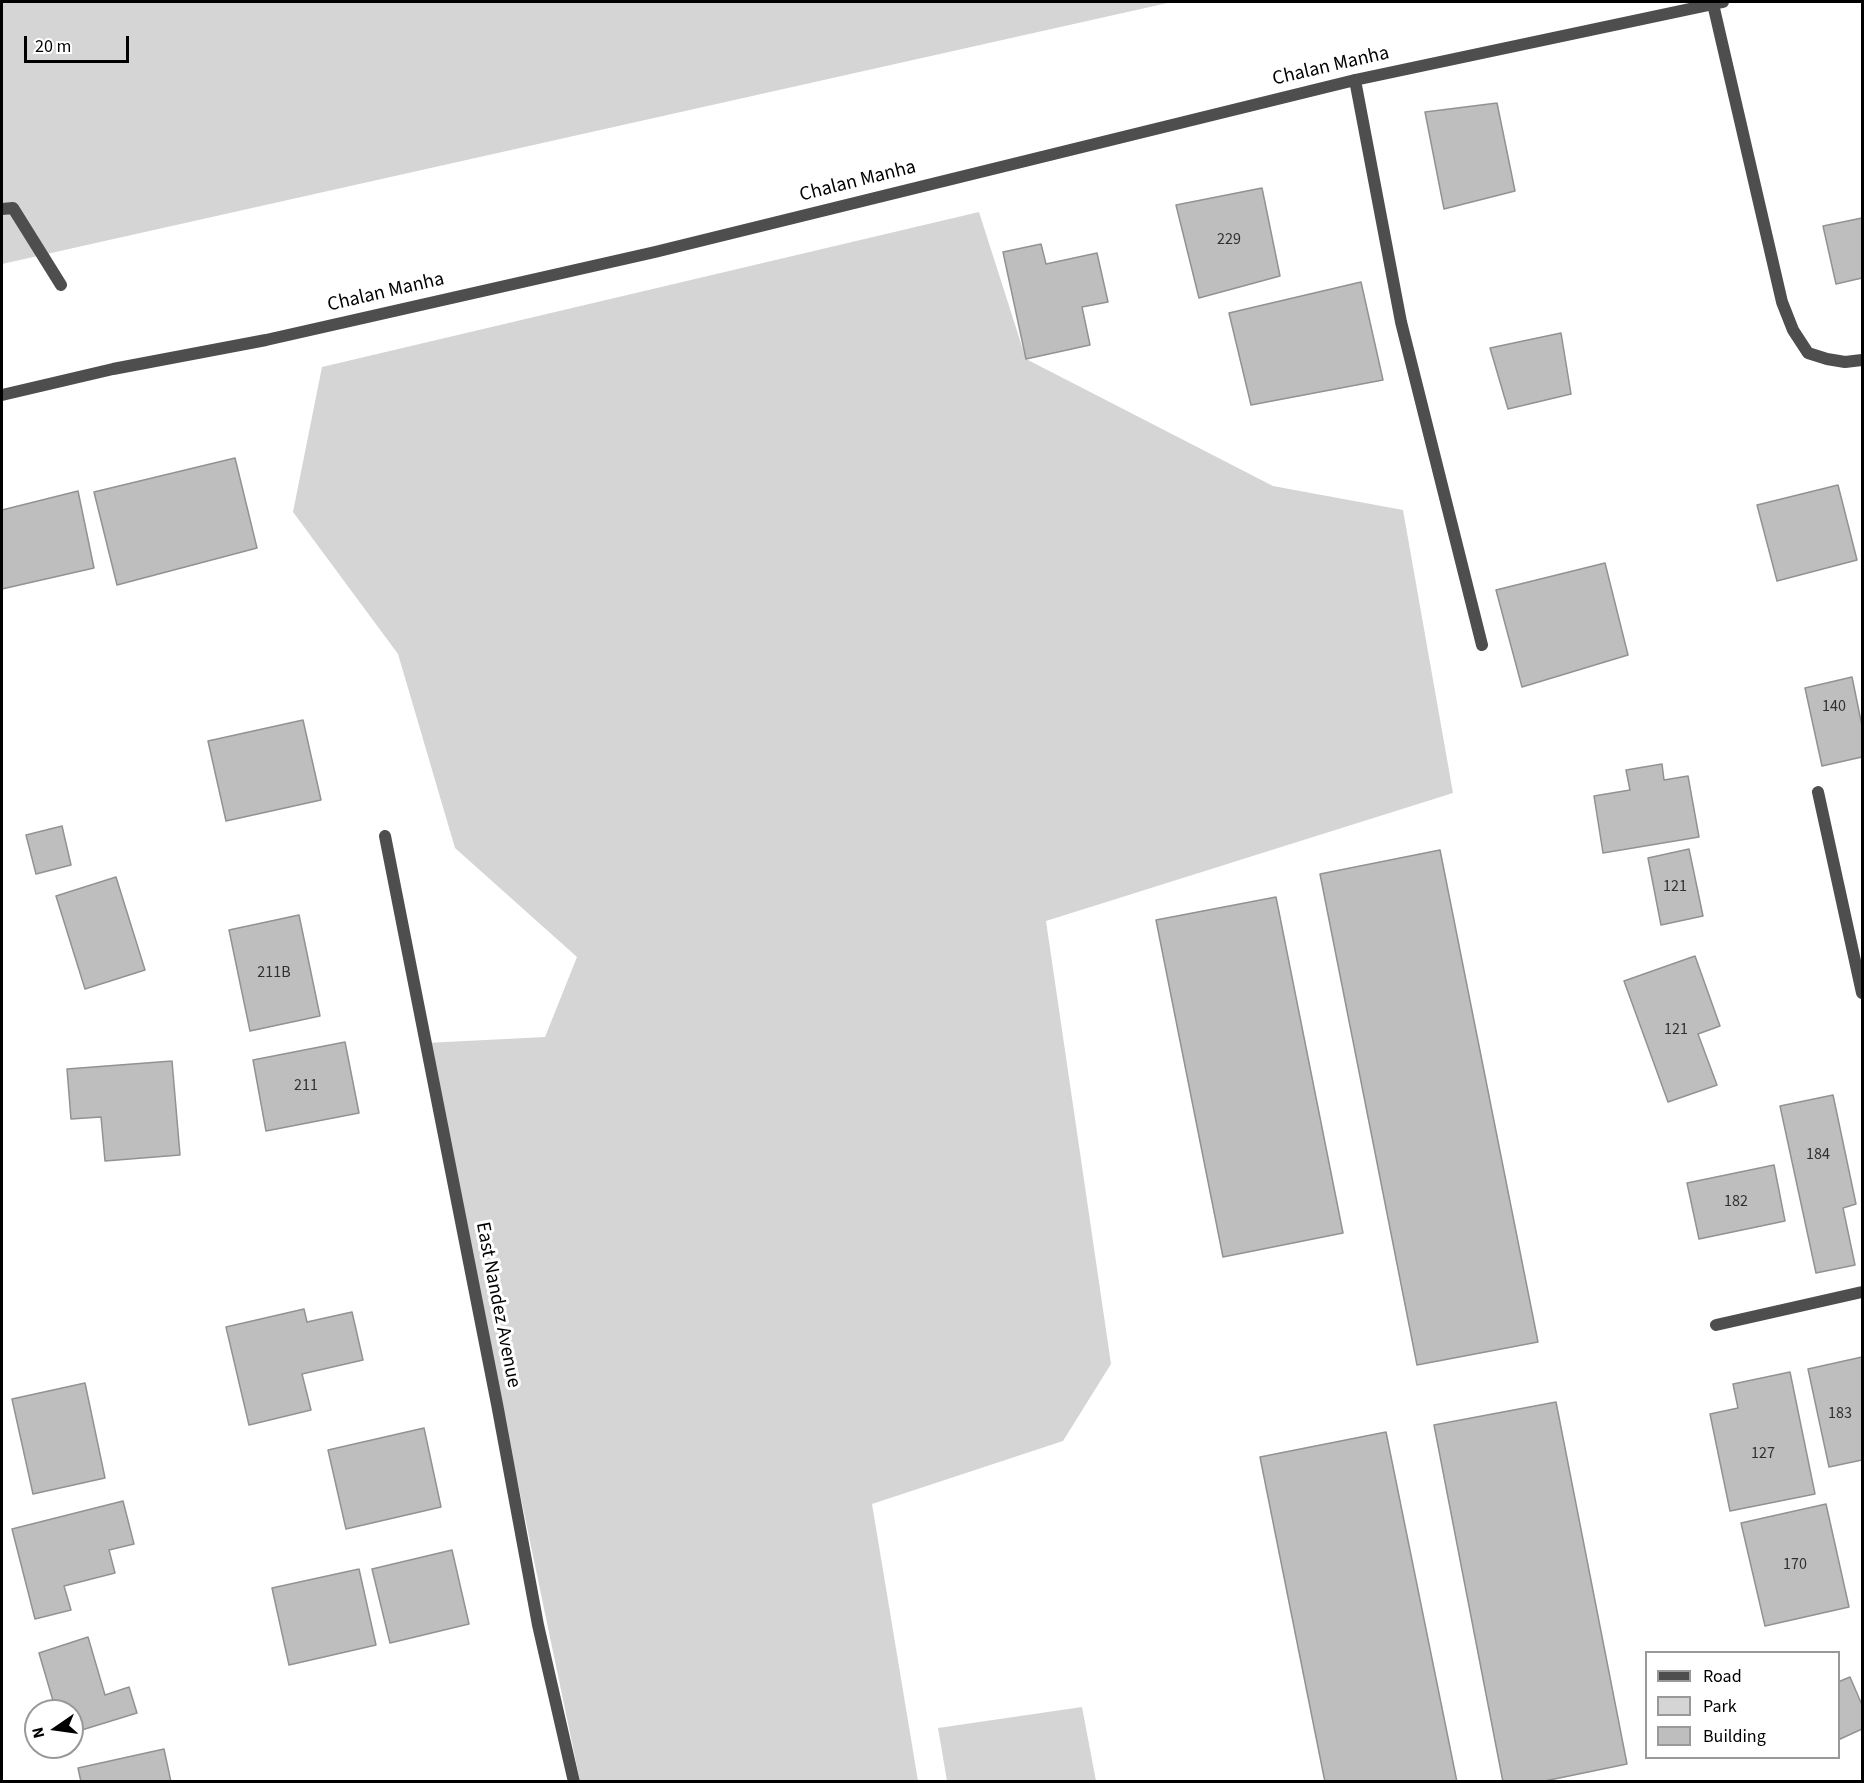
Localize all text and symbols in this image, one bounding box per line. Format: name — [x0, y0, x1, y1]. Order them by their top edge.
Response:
scale bar — [27, 24, 132, 62]
text: 20 m — [35, 34, 71, 59]
street label: Chalan Manha — [1270, 42, 1392, 92]
street label: Chalan Manha — [797, 156, 919, 208]
house number: 229 — [1217, 230, 1241, 250]
street label: Chalan Manha — [325, 268, 447, 318]
house number: 140 — [1822, 697, 1846, 717]
house number: 121 — [1663, 877, 1687, 897]
house number: 211B — [257, 963, 291, 983]
house number: 121 — [1664, 1020, 1688, 1040]
house number: 211 — [294, 1076, 318, 1096]
house number: 184 — [1806, 1145, 1830, 1165]
house number: 182 — [1724, 1192, 1748, 1212]
street label: East Nandez Avenue — [469, 1220, 525, 1390]
house number: 183 — [1828, 1404, 1852, 1424]
house number: 127 — [1751, 1444, 1775, 1464]
house number: 170 — [1783, 1555, 1807, 1575]
legend — [1645, 1651, 1840, 1759]
text: Road — [1703, 1664, 1742, 1689]
text: Park — [1703, 1694, 1737, 1719]
north arrow — [24, 1699, 84, 1759]
text: Building — [1703, 1724, 1766, 1749]
text: N — [26, 1725, 50, 1740]

